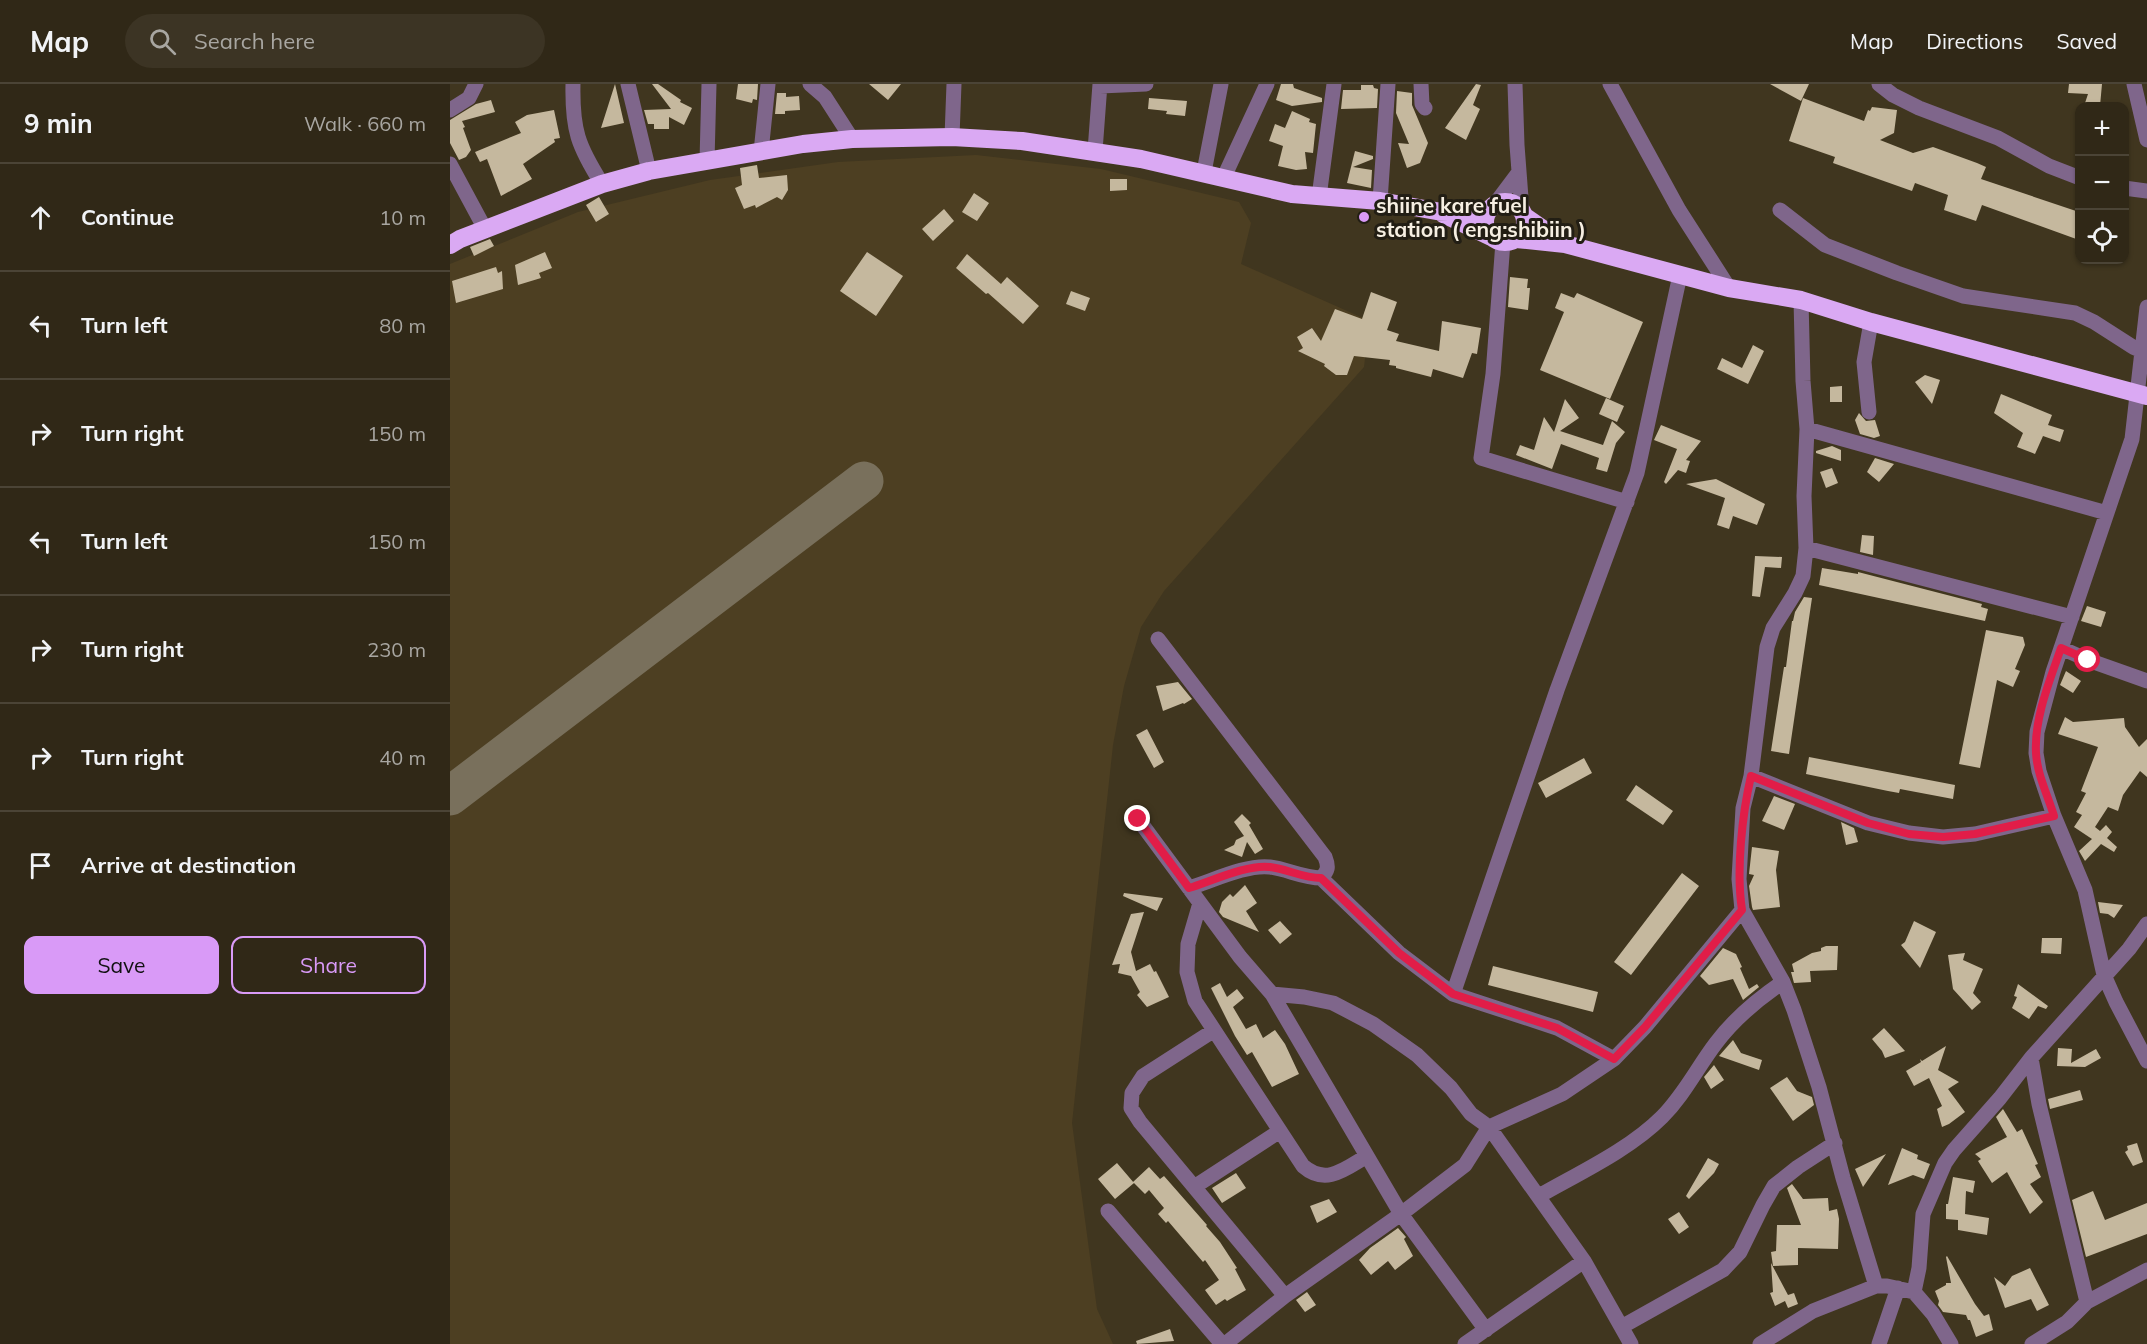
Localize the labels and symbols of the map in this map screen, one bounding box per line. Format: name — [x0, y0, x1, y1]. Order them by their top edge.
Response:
place label: shiine kare fuel station ( eng:shibiin ) — [1376, 192, 1586, 242]
marker: shiine kare fuel station ( eng:shibiin ) — [1357, 210, 1371, 224]
route start — [2074, 646, 2100, 672]
route end — [1124, 805, 1150, 831]

